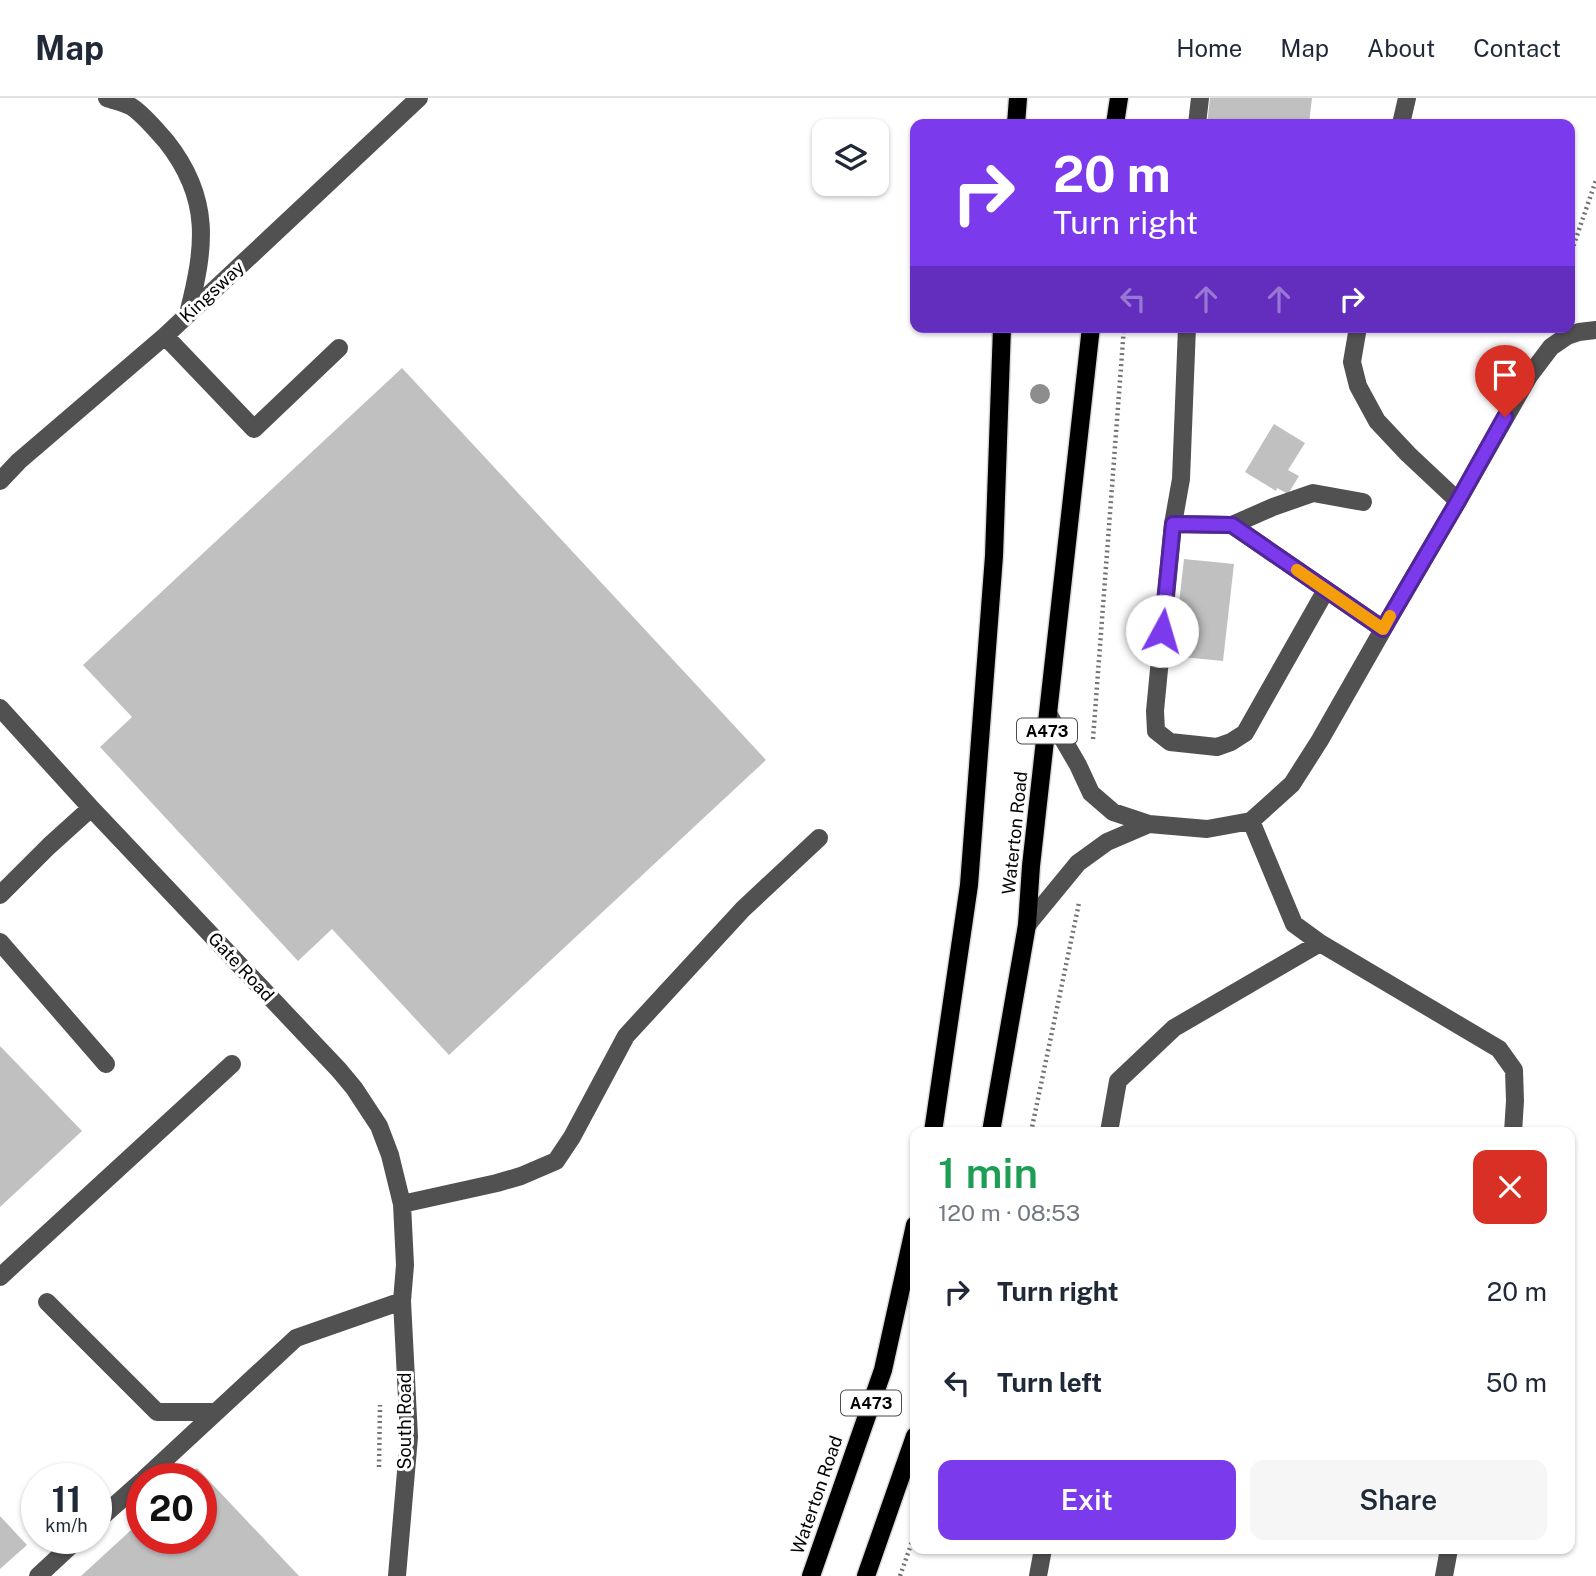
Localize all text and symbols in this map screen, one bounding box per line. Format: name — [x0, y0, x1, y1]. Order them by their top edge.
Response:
text: Map — [35, 29, 104, 67]
text: Home — [1176, 34, 1242, 62]
text: Map — [1280, 34, 1329, 62]
text: About — [1367, 34, 1435, 62]
text: Contact — [1473, 34, 1561, 62]
map controls — [812, 119, 889, 196]
button: layers — [812, 119, 889, 196]
text: 20 m — [1053, 145, 1171, 203]
icon: right — [938, 147, 1029, 238]
text: Turn right — [1053, 204, 1198, 241]
street label: Kingsway — [175, 256, 248, 327]
icon: left — [1114, 280, 1152, 318]
icon: ahead — [1187, 280, 1225, 318]
icon: ahead — [1260, 280, 1298, 318]
icon: right — [1333, 280, 1371, 318]
pin — [1475, 345, 1535, 417]
icon: arrive — [1486, 356, 1524, 394]
position arrow — [1125, 594, 1199, 668]
road number: A473 — [1017, 718, 1077, 744]
street label: Waterton Road — [998, 770, 1031, 896]
street label: Gate Road — [204, 928, 279, 1005]
text: 1 min — [938, 1148, 1038, 1197]
button: close — [1473, 1150, 1547, 1224]
text: 120 m · 08:53 — [938, 1199, 1080, 1226]
icon: right — [938, 1273, 976, 1311]
text: Turn right — [997, 1276, 1119, 1307]
text: 20 m — [1487, 1276, 1547, 1307]
icon: left — [938, 1364, 976, 1402]
text: Turn left — [997, 1367, 1102, 1398]
text: 50 m — [1486, 1367, 1547, 1398]
street label: South Road — [394, 1372, 415, 1470]
road number: A473 — [841, 1390, 901, 1415]
street label: Waterton Road — [786, 1433, 847, 1557]
button: Exit — [938, 1460, 1236, 1540]
button: Share — [1250, 1460, 1547, 1540]
speed limit sign: 20 — [126, 1463, 217, 1554]
text: 11 — [52, 1479, 81, 1520]
text: km/h — [45, 1515, 88, 1536]

